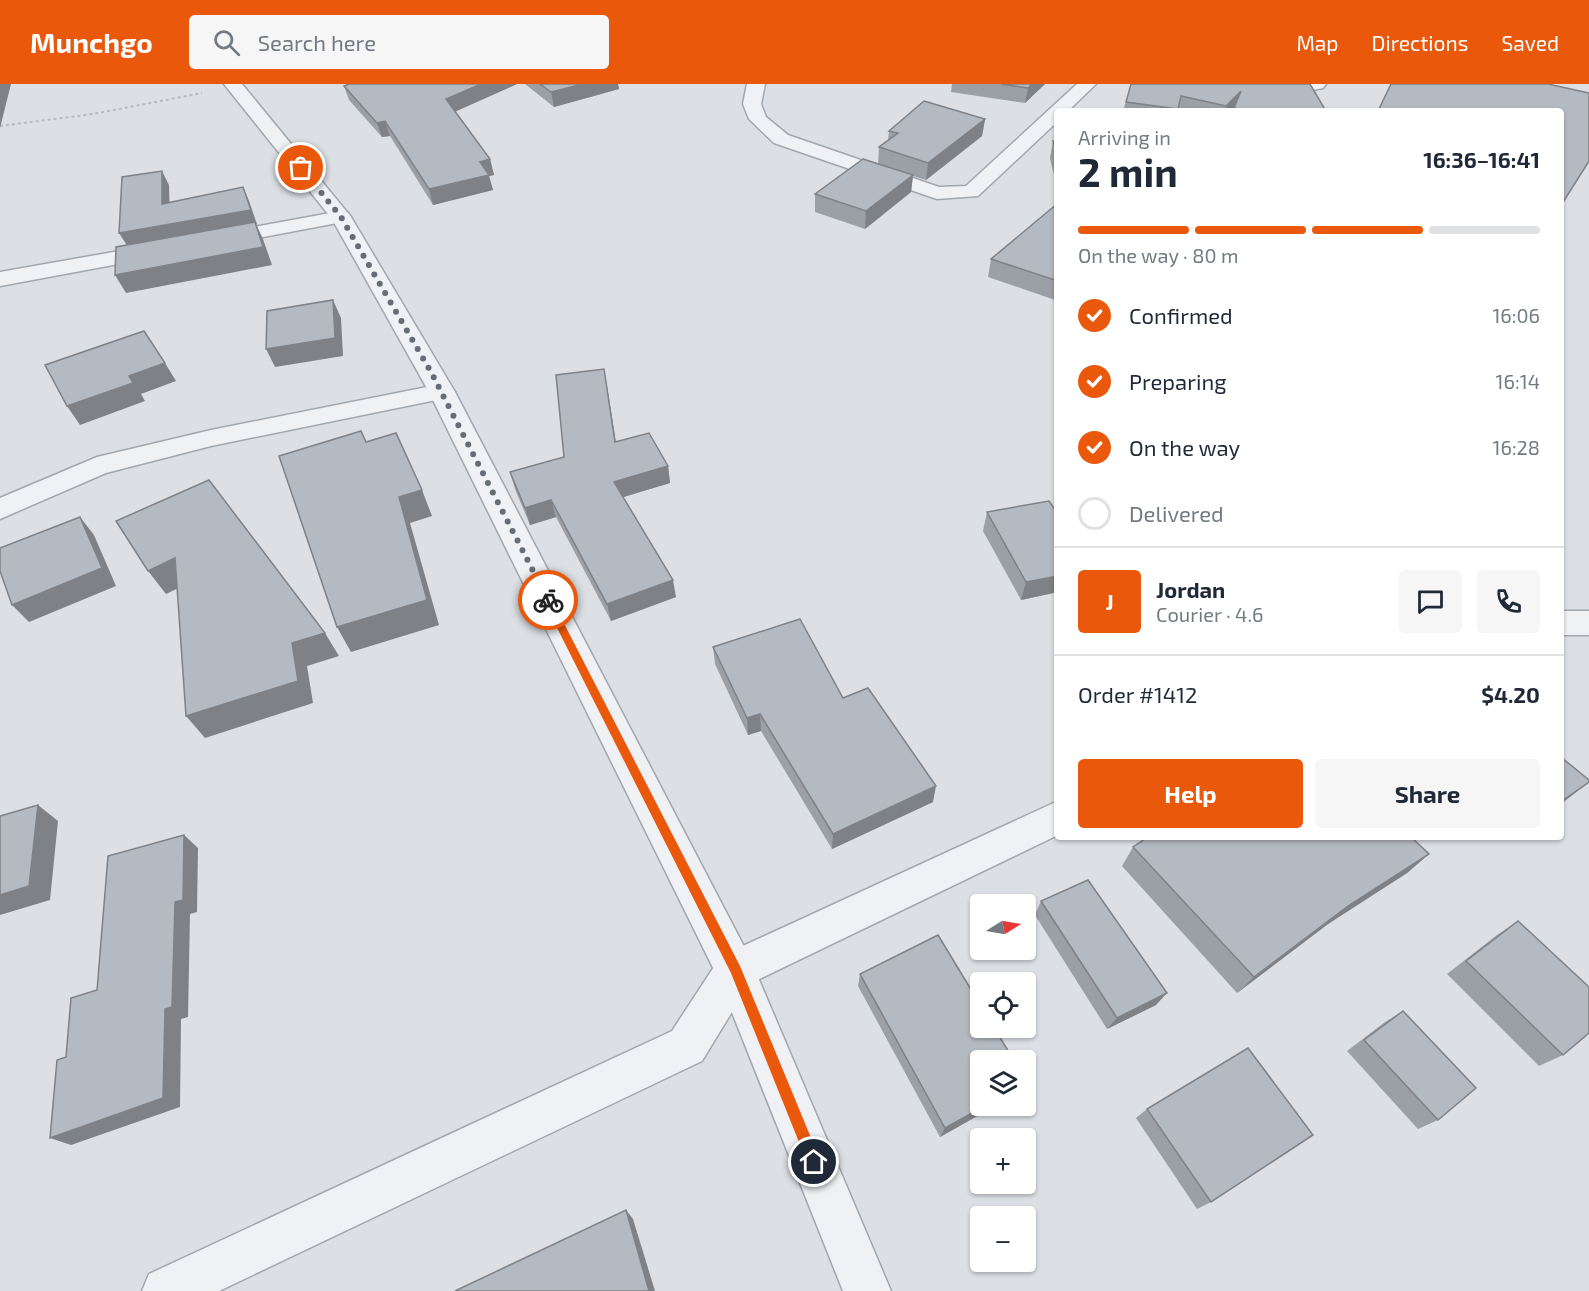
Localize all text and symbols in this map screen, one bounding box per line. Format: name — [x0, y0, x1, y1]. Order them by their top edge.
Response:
search box — [189, 15, 609, 69]
text: Munchgo — [30, 25, 153, 59]
icon: search — [210, 26, 243, 59]
text: Search here — [258, 29, 376, 55]
text: Map — [1296, 30, 1339, 55]
text: Directions — [1372, 30, 1468, 55]
text: Saved — [1501, 30, 1559, 55]
text: Arriving in — [1078, 125, 1171, 149]
pin — [275, 142, 326, 193]
text: 16:36–16:41 — [1423, 146, 1540, 172]
text: 2 min — [1078, 148, 1178, 195]
icon: bag — [284, 151, 317, 184]
text: On the way · 80 m — [1078, 243, 1238, 267]
icon: check — [1078, 299, 1111, 332]
text: Confirmed — [1129, 302, 1233, 328]
text: 16:06 — [1492, 303, 1540, 327]
icon: check — [1078, 365, 1111, 398]
text: Preparing — [1129, 368, 1227, 394]
text: 16:14 — [1496, 369, 1540, 393]
icon: check — [1078, 431, 1111, 464]
text: On the way — [1129, 434, 1240, 460]
text: 16:28 — [1493, 435, 1540, 459]
text: Delivered — [1129, 500, 1224, 526]
courier — [518, 570, 578, 630]
button: chat — [1399, 570, 1462, 633]
button: phone — [1477, 570, 1540, 633]
text: Jordan — [1156, 576, 1225, 602]
icon: bike — [532, 584, 565, 617]
text: J — [1105, 588, 1114, 614]
text: Courier · 4.6 — [1156, 602, 1263, 626]
text: Order #1412 — [1078, 681, 1197, 707]
text: $4.20 — [1481, 681, 1540, 707]
button: Help — [1078, 759, 1303, 828]
button: Share — [1315, 759, 1540, 828]
north arrow — [970, 894, 1036, 960]
map controls — [970, 894, 1036, 1272]
button: locate — [970, 972, 1036, 1038]
button: layers — [970, 1050, 1036, 1116]
button: + — [970, 1128, 1036, 1194]
pin — [788, 1136, 839, 1187]
icon: home — [797, 1145, 830, 1178]
button: − — [970, 1206, 1036, 1272]

